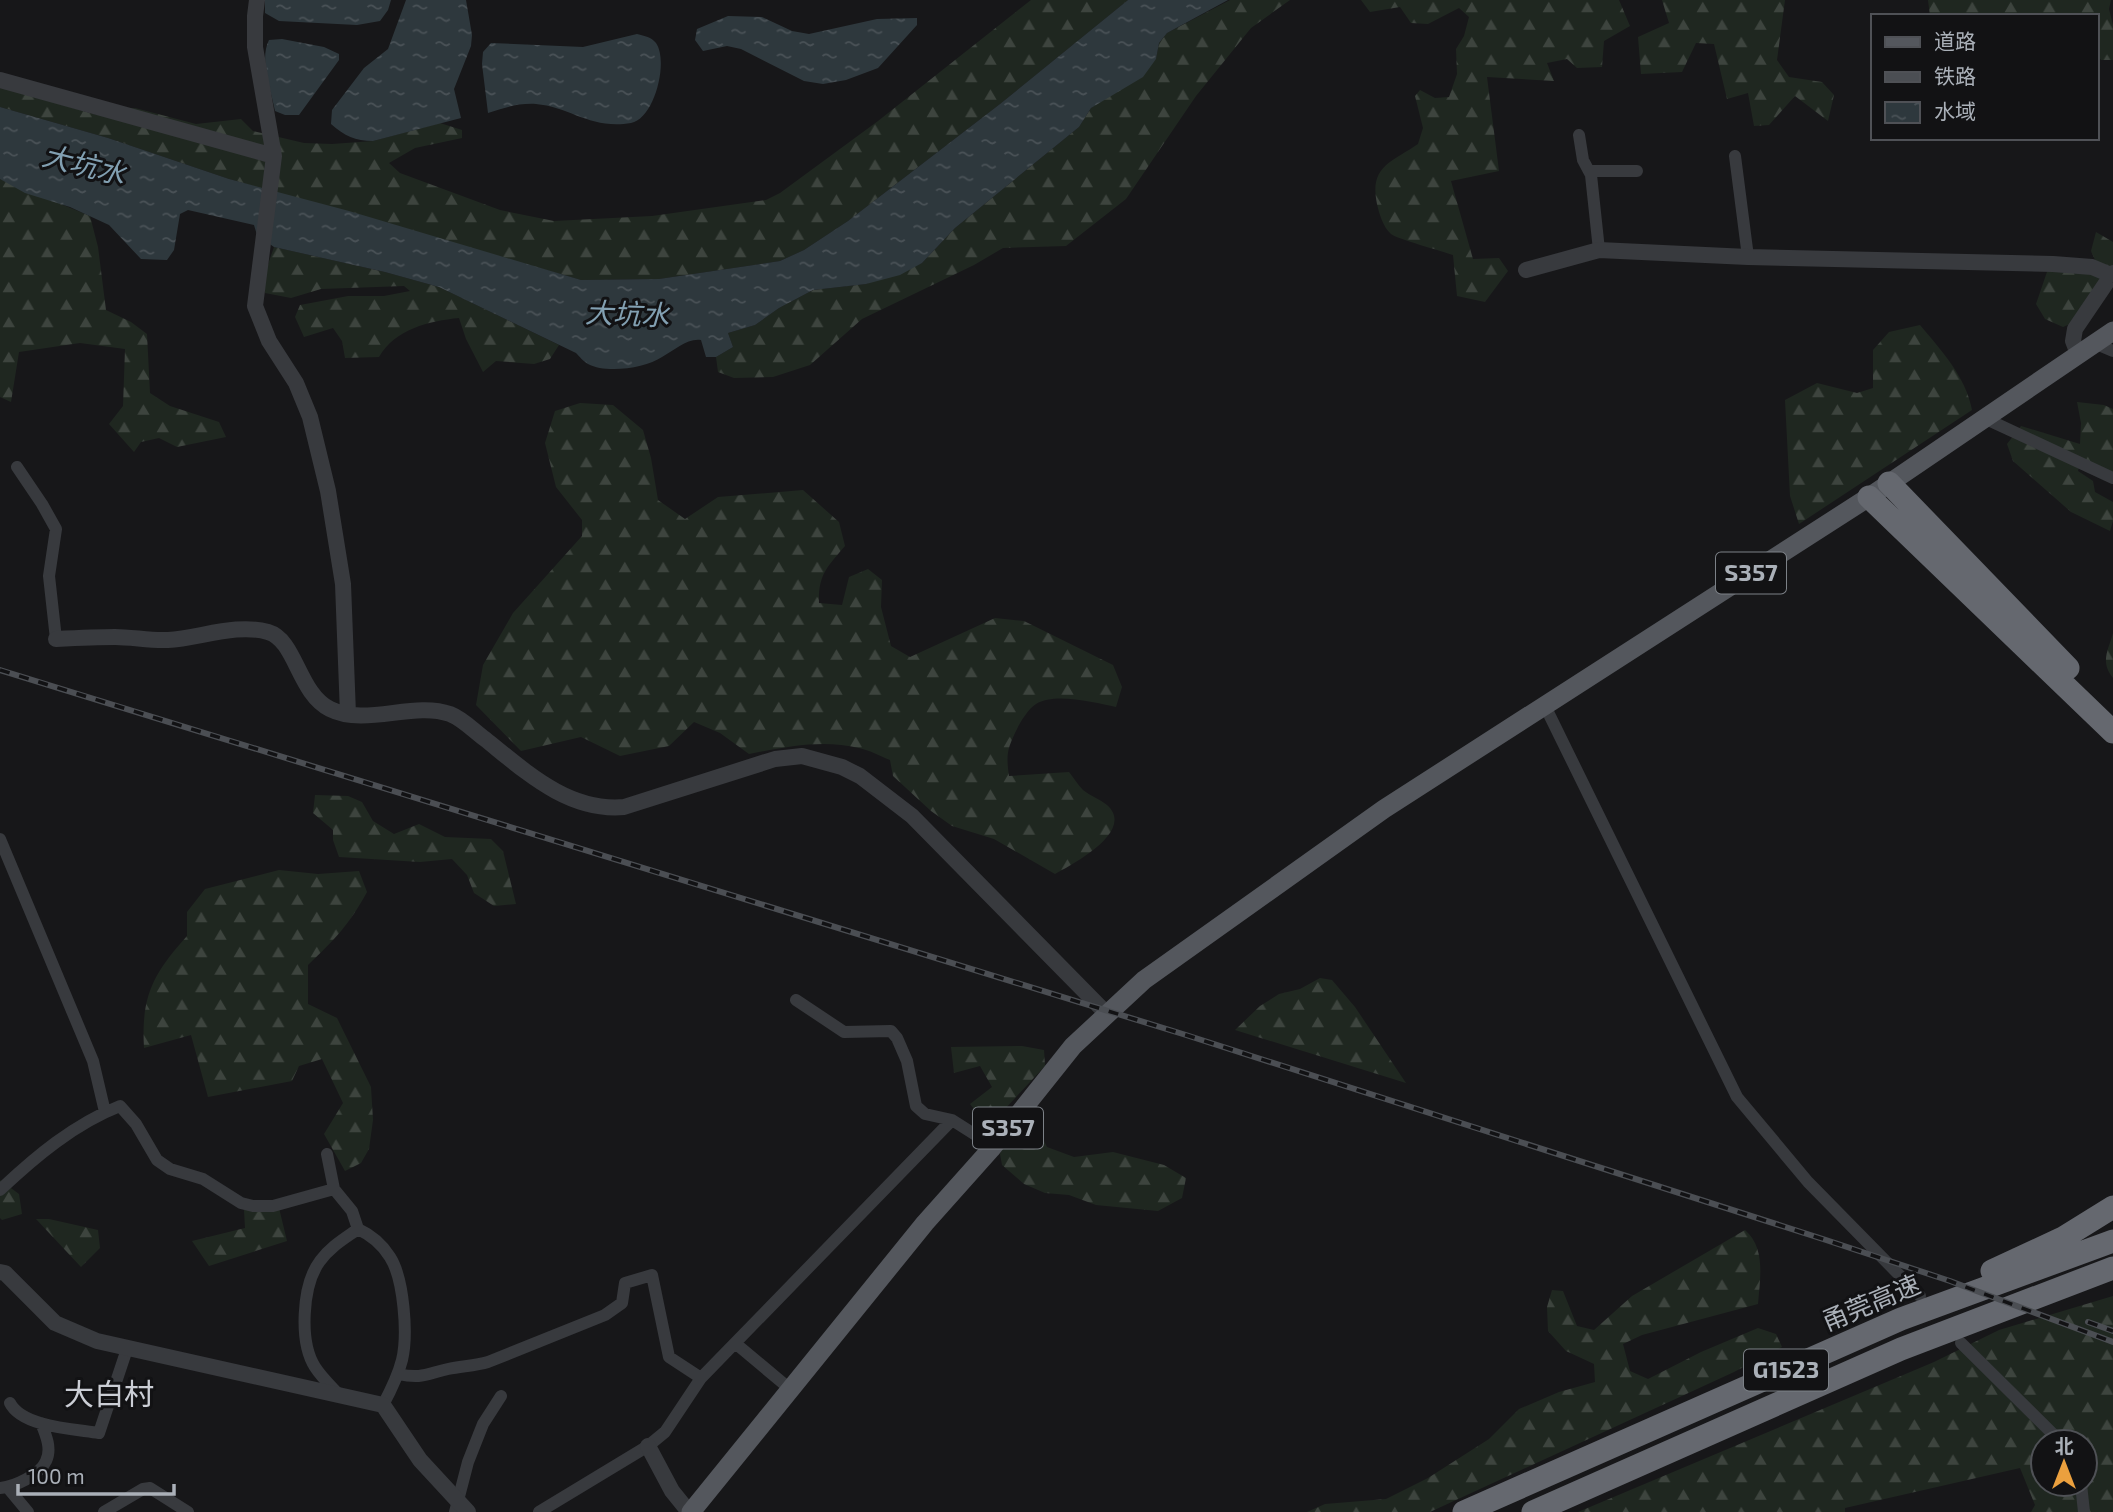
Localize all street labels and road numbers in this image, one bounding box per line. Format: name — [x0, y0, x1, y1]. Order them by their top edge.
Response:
road number: S357 — [1716, 552, 1786, 594]
road number: S357 — [973, 1108, 1043, 1148]
street label: 甬莞高速 — [1816, 1267, 1924, 1336]
road number: G1523 — [1744, 1350, 1828, 1390]

